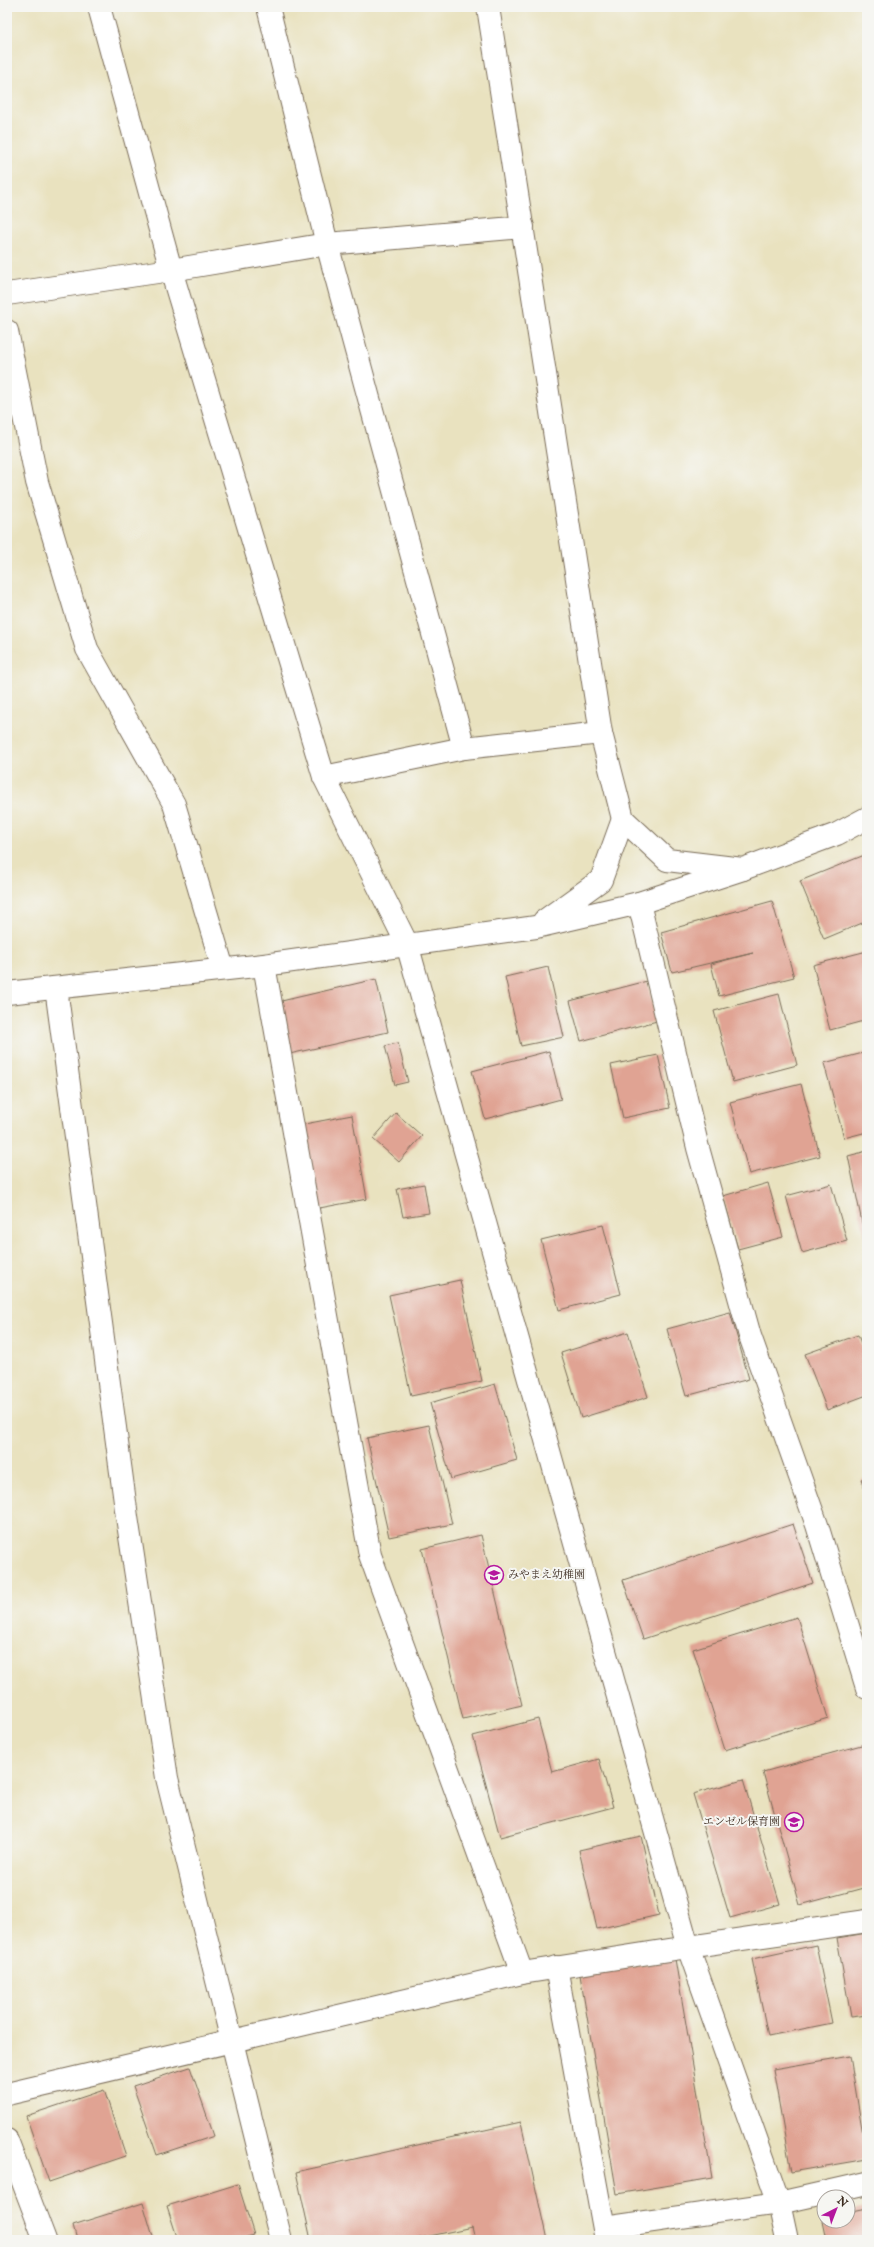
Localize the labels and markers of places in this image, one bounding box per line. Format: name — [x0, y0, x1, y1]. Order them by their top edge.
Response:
school or university icon: みやまえ幼稚園 — [483, 1564, 505, 1586]
place label: みやまえ幼稚園 — [508, 1568, 585, 1582]
school or university icon: エンゼル保育園 — [783, 1811, 805, 1833]
place label: エンゼル保育園 — [703, 1815, 780, 1829]

